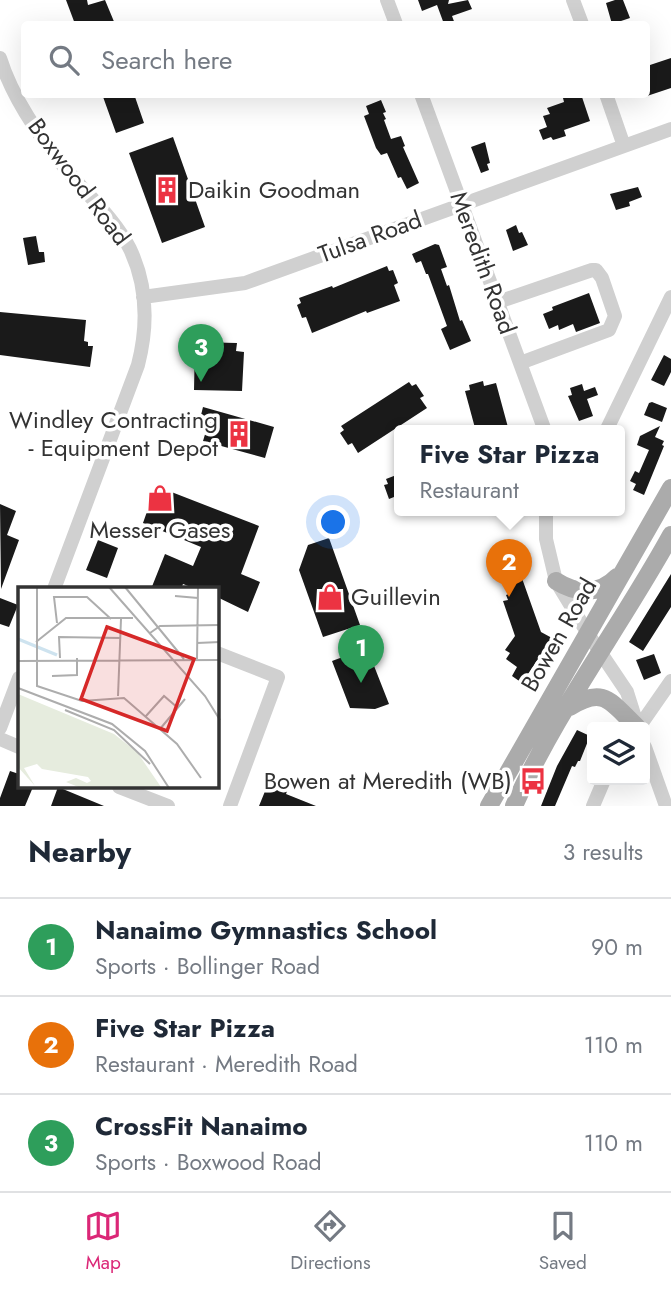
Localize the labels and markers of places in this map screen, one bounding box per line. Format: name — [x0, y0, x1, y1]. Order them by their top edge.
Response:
place label: Daikin Goodman — [188, 172, 360, 207]
building icon: Daikin Goodman — [152, 175, 182, 205]
pin: 3 — [178, 324, 224, 382]
place label: Windley Contracting - Equipment Depot — [9, 402, 218, 465]
building icon: Windley Contracting - Equipment Depot — [224, 419, 254, 449]
shop icon: Messer Gases — [145, 483, 175, 513]
place label: Messer Gases — [90, 512, 230, 547]
pin: 2 — [486, 539, 532, 597]
place label: Guillevin — [351, 579, 441, 614]
shop icon: Guillevin — [315, 582, 345, 612]
pin: 1 — [338, 625, 384, 683]
place label: Bowen at Meredith (WB) — [264, 763, 512, 798]
bus stop icon: Bowen at Meredith (WB) — [518, 766, 548, 796]

